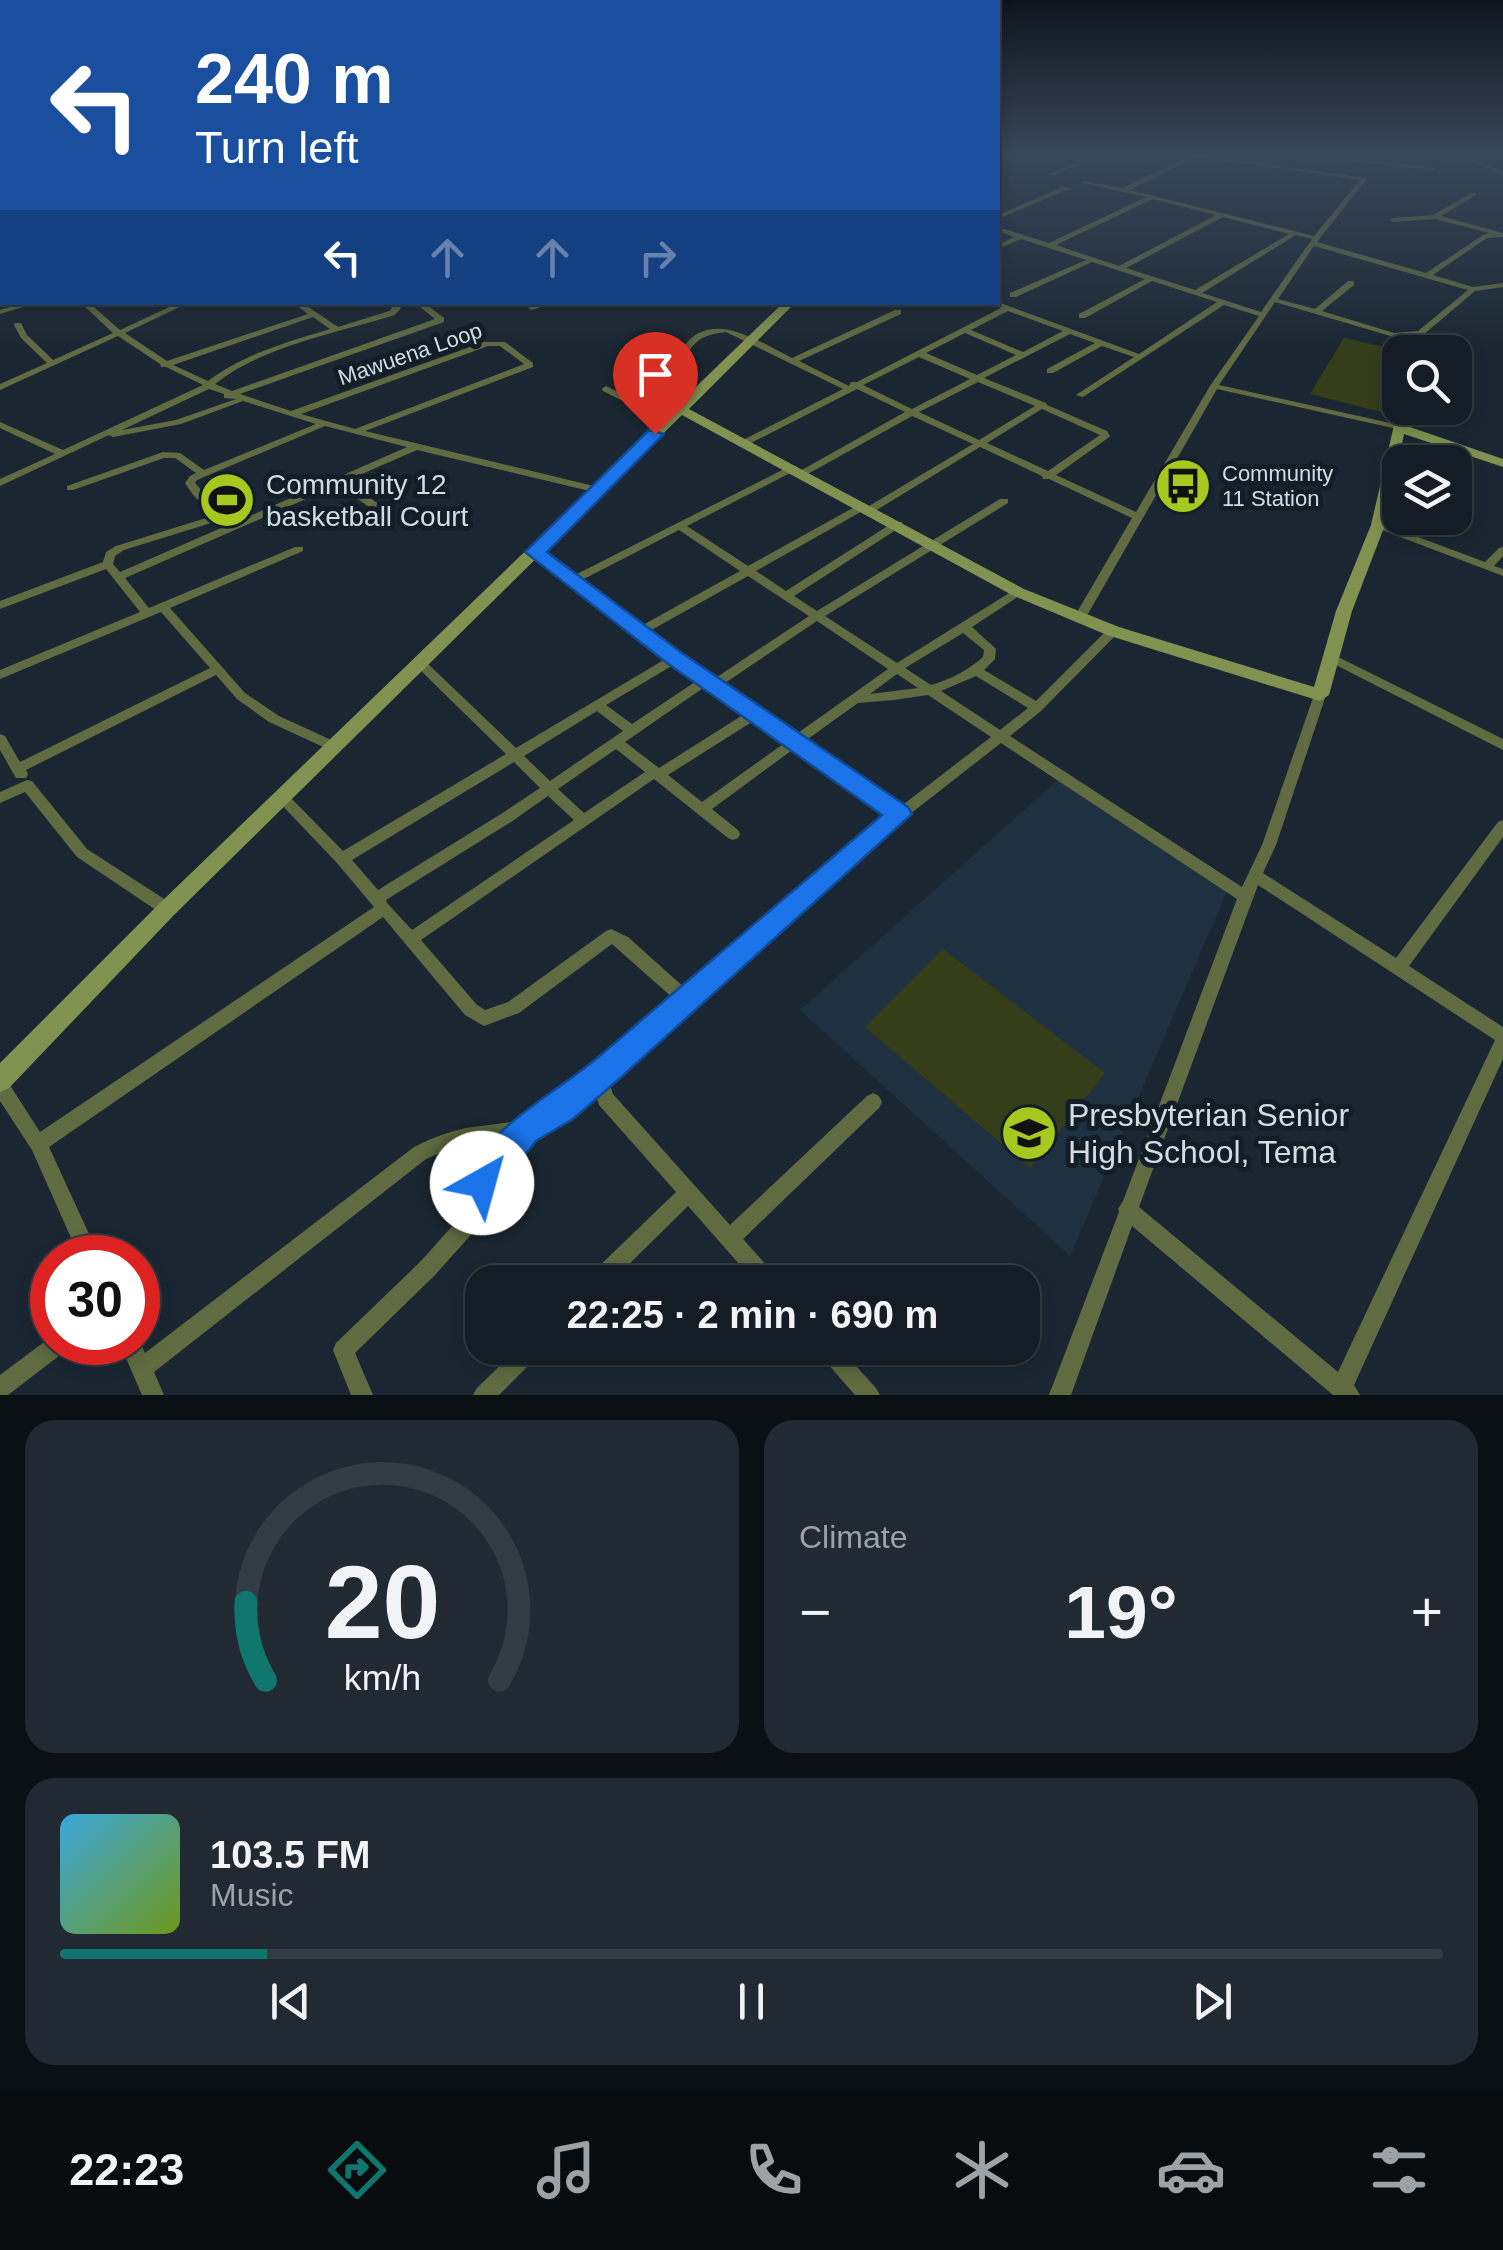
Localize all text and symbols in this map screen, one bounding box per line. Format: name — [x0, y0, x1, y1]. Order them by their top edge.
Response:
icon: left — [30, 40, 160, 170]
text: 240 m — [195, 40, 393, 118]
text: Turn left — [195, 122, 358, 173]
icon: left — [315, 230, 370, 285]
icon: ahead — [420, 230, 475, 285]
icon: ahead — [525, 230, 580, 285]
icon: right — [630, 230, 685, 285]
street label: Mawuena Loop — [335, 318, 485, 390]
pin — [613, 332, 698, 435]
map controls — [1382, 335, 1472, 535]
button: search — [1382, 335, 1472, 425]
icon: arrive — [628, 347, 683, 402]
button: layers — [1382, 445, 1472, 535]
bus stop icon: Community 11 Station — [1153, 456, 1213, 516]
place label: Community 11 Station — [1222, 461, 1333, 511]
place label: Community 12 basketball Court — [266, 469, 469, 532]
sports icon: Community 12 basketball Court — [197, 470, 257, 530]
place label: Presbyterian Senior High School, Tema — [1068, 1097, 1349, 1170]
school or university icon: Presbyterian Senior High School, Tema — [999, 1103, 1059, 1163]
position arrow — [430, 1131, 534, 1235]
speed limit sign: 30 — [30, 1235, 160, 1365]
text: 22:25 · 2 min · 690 m — [567, 1294, 938, 1336]
text: Climate — [799, 1519, 907, 1555]
text: 20 — [324, 1544, 440, 1660]
text: 19° — [1064, 1570, 1178, 1654]
text: − — [799, 1581, 831, 1643]
text: + — [1411, 1581, 1443, 1643]
text: km/h — [343, 1658, 421, 1698]
text: 103.5 FM — [210, 1834, 371, 1876]
text: Music — [210, 1877, 294, 1913]
icon: previous — [263, 1974, 318, 2029]
icon: pause — [724, 1974, 779, 2029]
icon: next — [1185, 1974, 1240, 2029]
icon: directions — [322, 2135, 392, 2205]
icon: music — [531, 2135, 601, 2205]
icon: phone — [739, 2135, 809, 2205]
icon: climate — [947, 2135, 1017, 2205]
icon: car — [1156, 2135, 1226, 2205]
icon: filters — [1364, 2135, 1434, 2205]
text: 22:23 — [69, 2144, 184, 2195]

